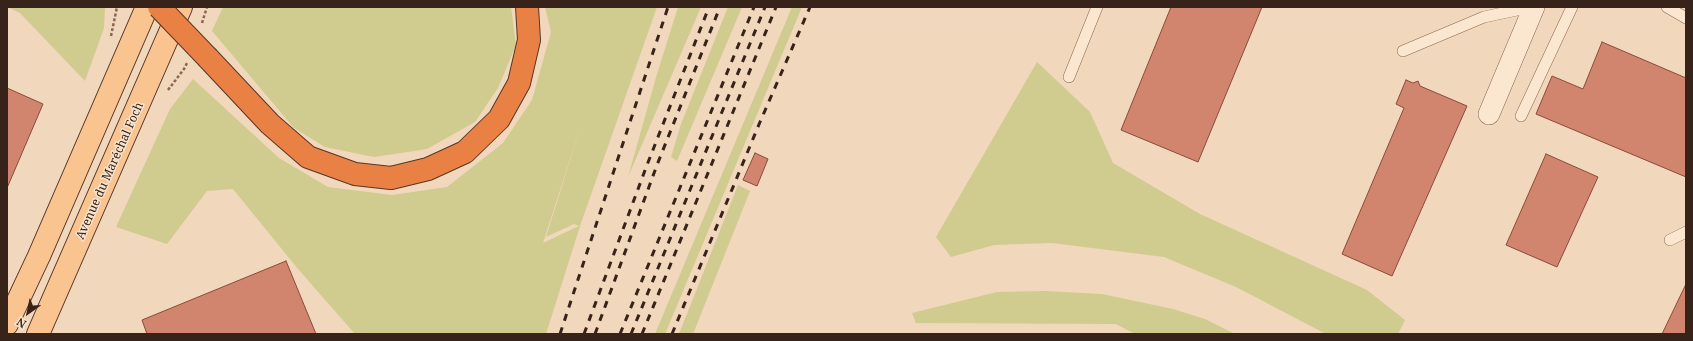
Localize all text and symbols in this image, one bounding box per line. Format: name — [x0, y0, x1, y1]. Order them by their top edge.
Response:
street label: Avenue du Maréchal Foch — [73, 100, 147, 242]
north arrow — [8, 293, 48, 333]
text: N — [13, 315, 29, 332]

